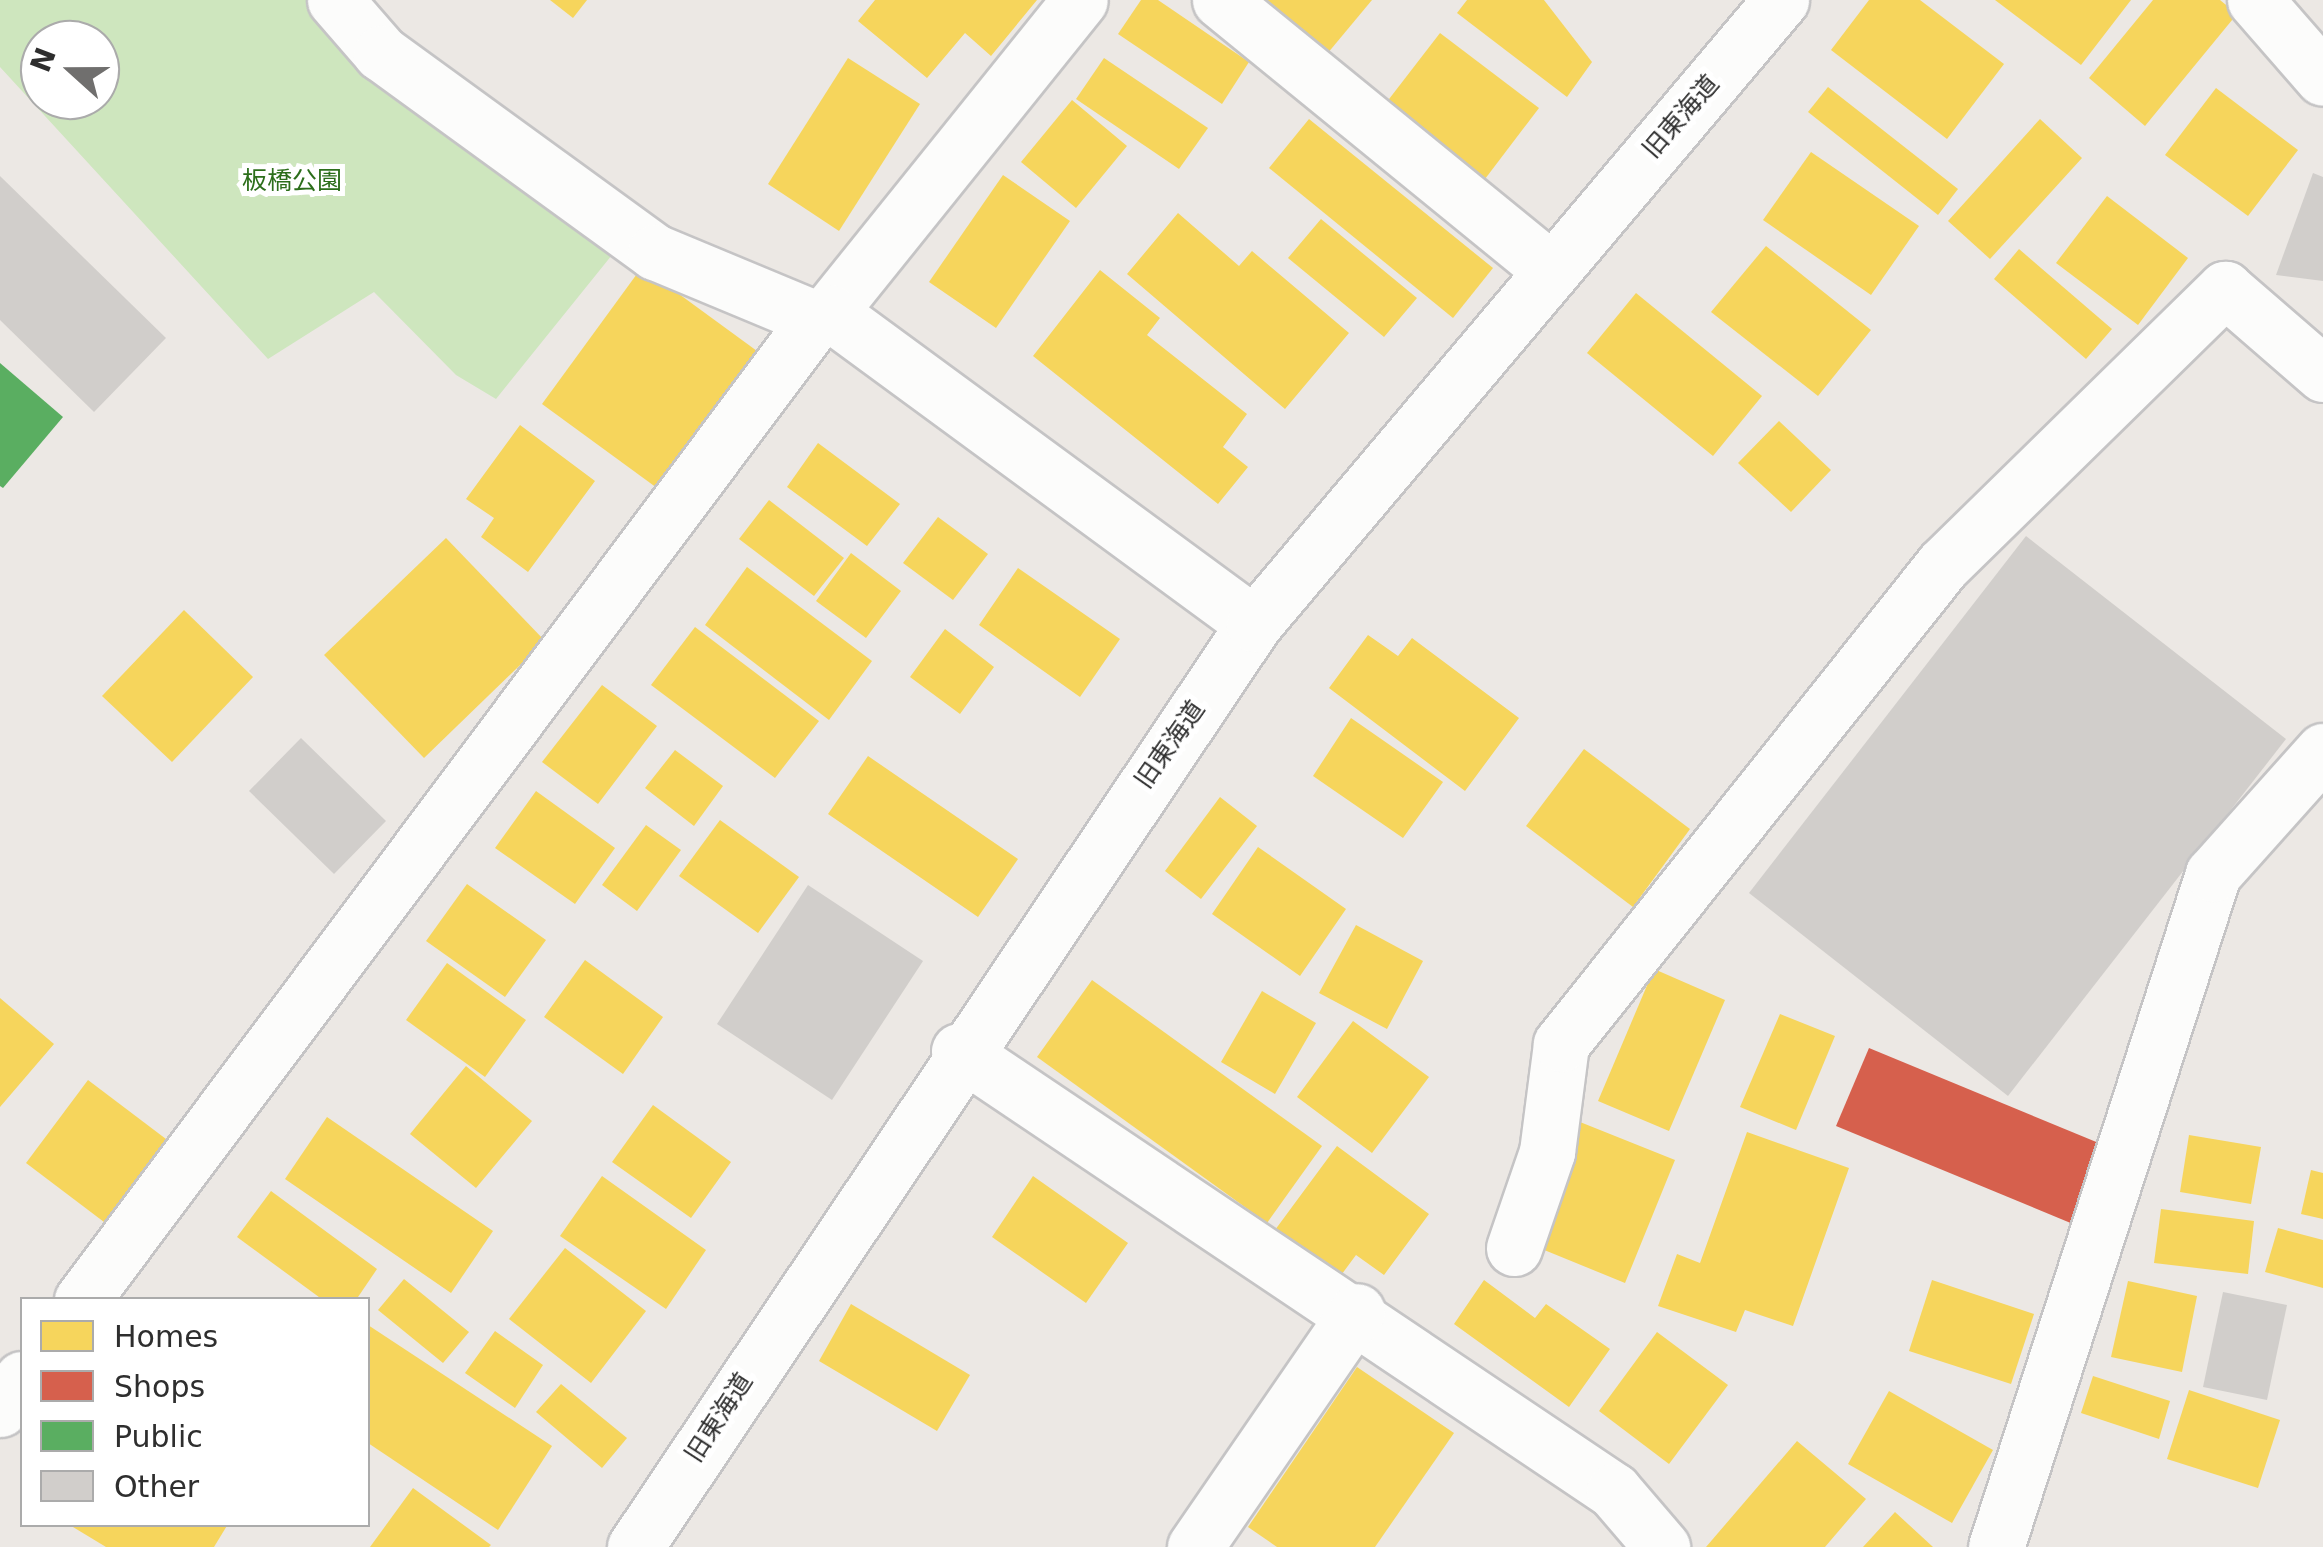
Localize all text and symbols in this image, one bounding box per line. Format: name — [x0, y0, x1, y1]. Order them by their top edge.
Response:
north arrow — [20, 20, 120, 120]
text: N — [24, 43, 63, 77]
street label: 旧東海道 — [1637, 69, 1725, 165]
park label: 板橋公園 — [242, 166, 342, 196]
street label: 旧東海道 — [1129, 695, 1211, 795]
legend — [20, 1297, 370, 1527]
text: Homes — [114, 1319, 218, 1354]
street label: 旧東海道 — [679, 1368, 759, 1468]
text: Shops — [114, 1369, 205, 1404]
text: Public — [114, 1419, 203, 1454]
text: Other — [114, 1469, 199, 1504]

